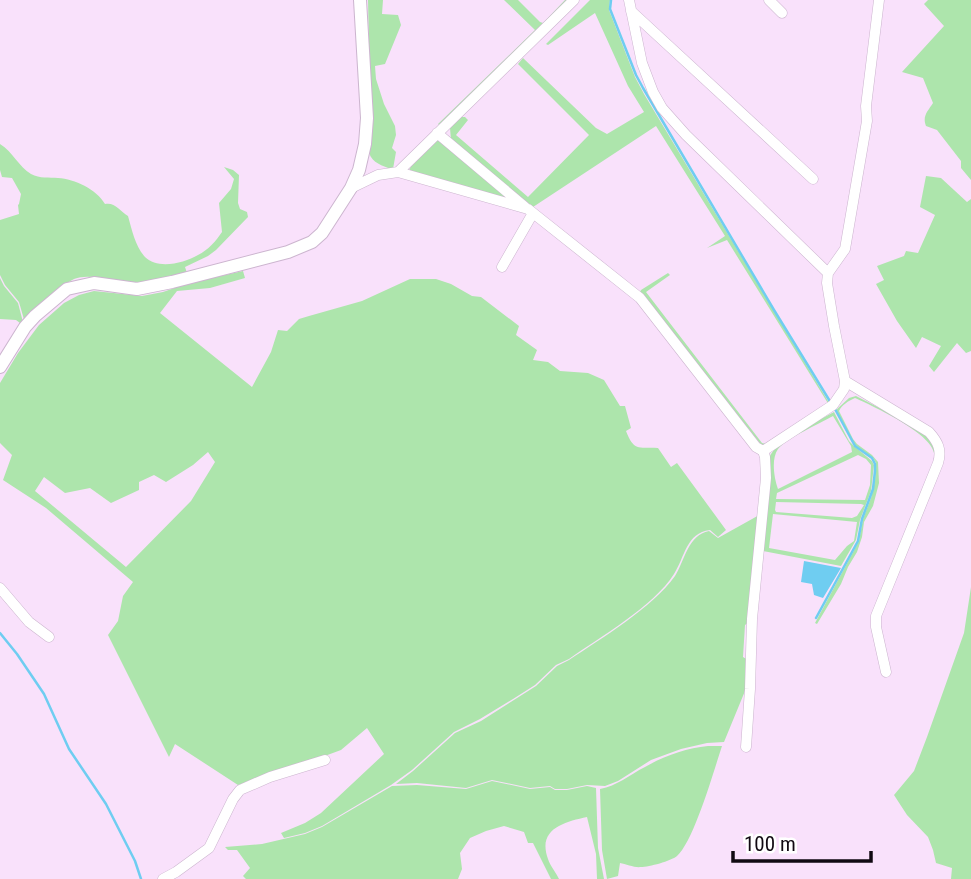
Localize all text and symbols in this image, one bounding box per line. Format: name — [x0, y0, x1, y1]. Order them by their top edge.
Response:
scale bar — [733, 820, 871, 864]
text: 100 m — [744, 832, 796, 856]

